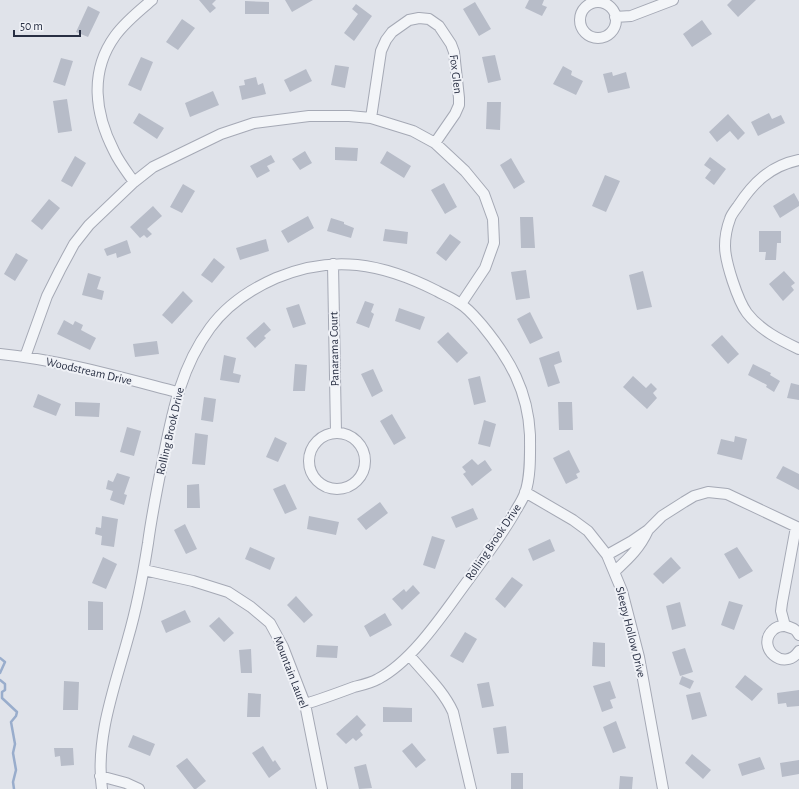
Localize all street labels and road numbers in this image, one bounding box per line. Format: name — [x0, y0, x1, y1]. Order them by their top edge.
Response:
street label: Fox Glen — [448, 54, 464, 94]
street label: Panarama Court — [327, 311, 341, 387]
street label: Woodstream Drive — [45, 355, 133, 387]
street label: Rolling Brook Drive — [154, 386, 186, 476]
street label: Rolling Brook Drive — [463, 502, 523, 582]
street label: Sleepy Hollow Drive — [613, 585, 648, 679]
street label: Mountain Laurel — [272, 634, 310, 710]

